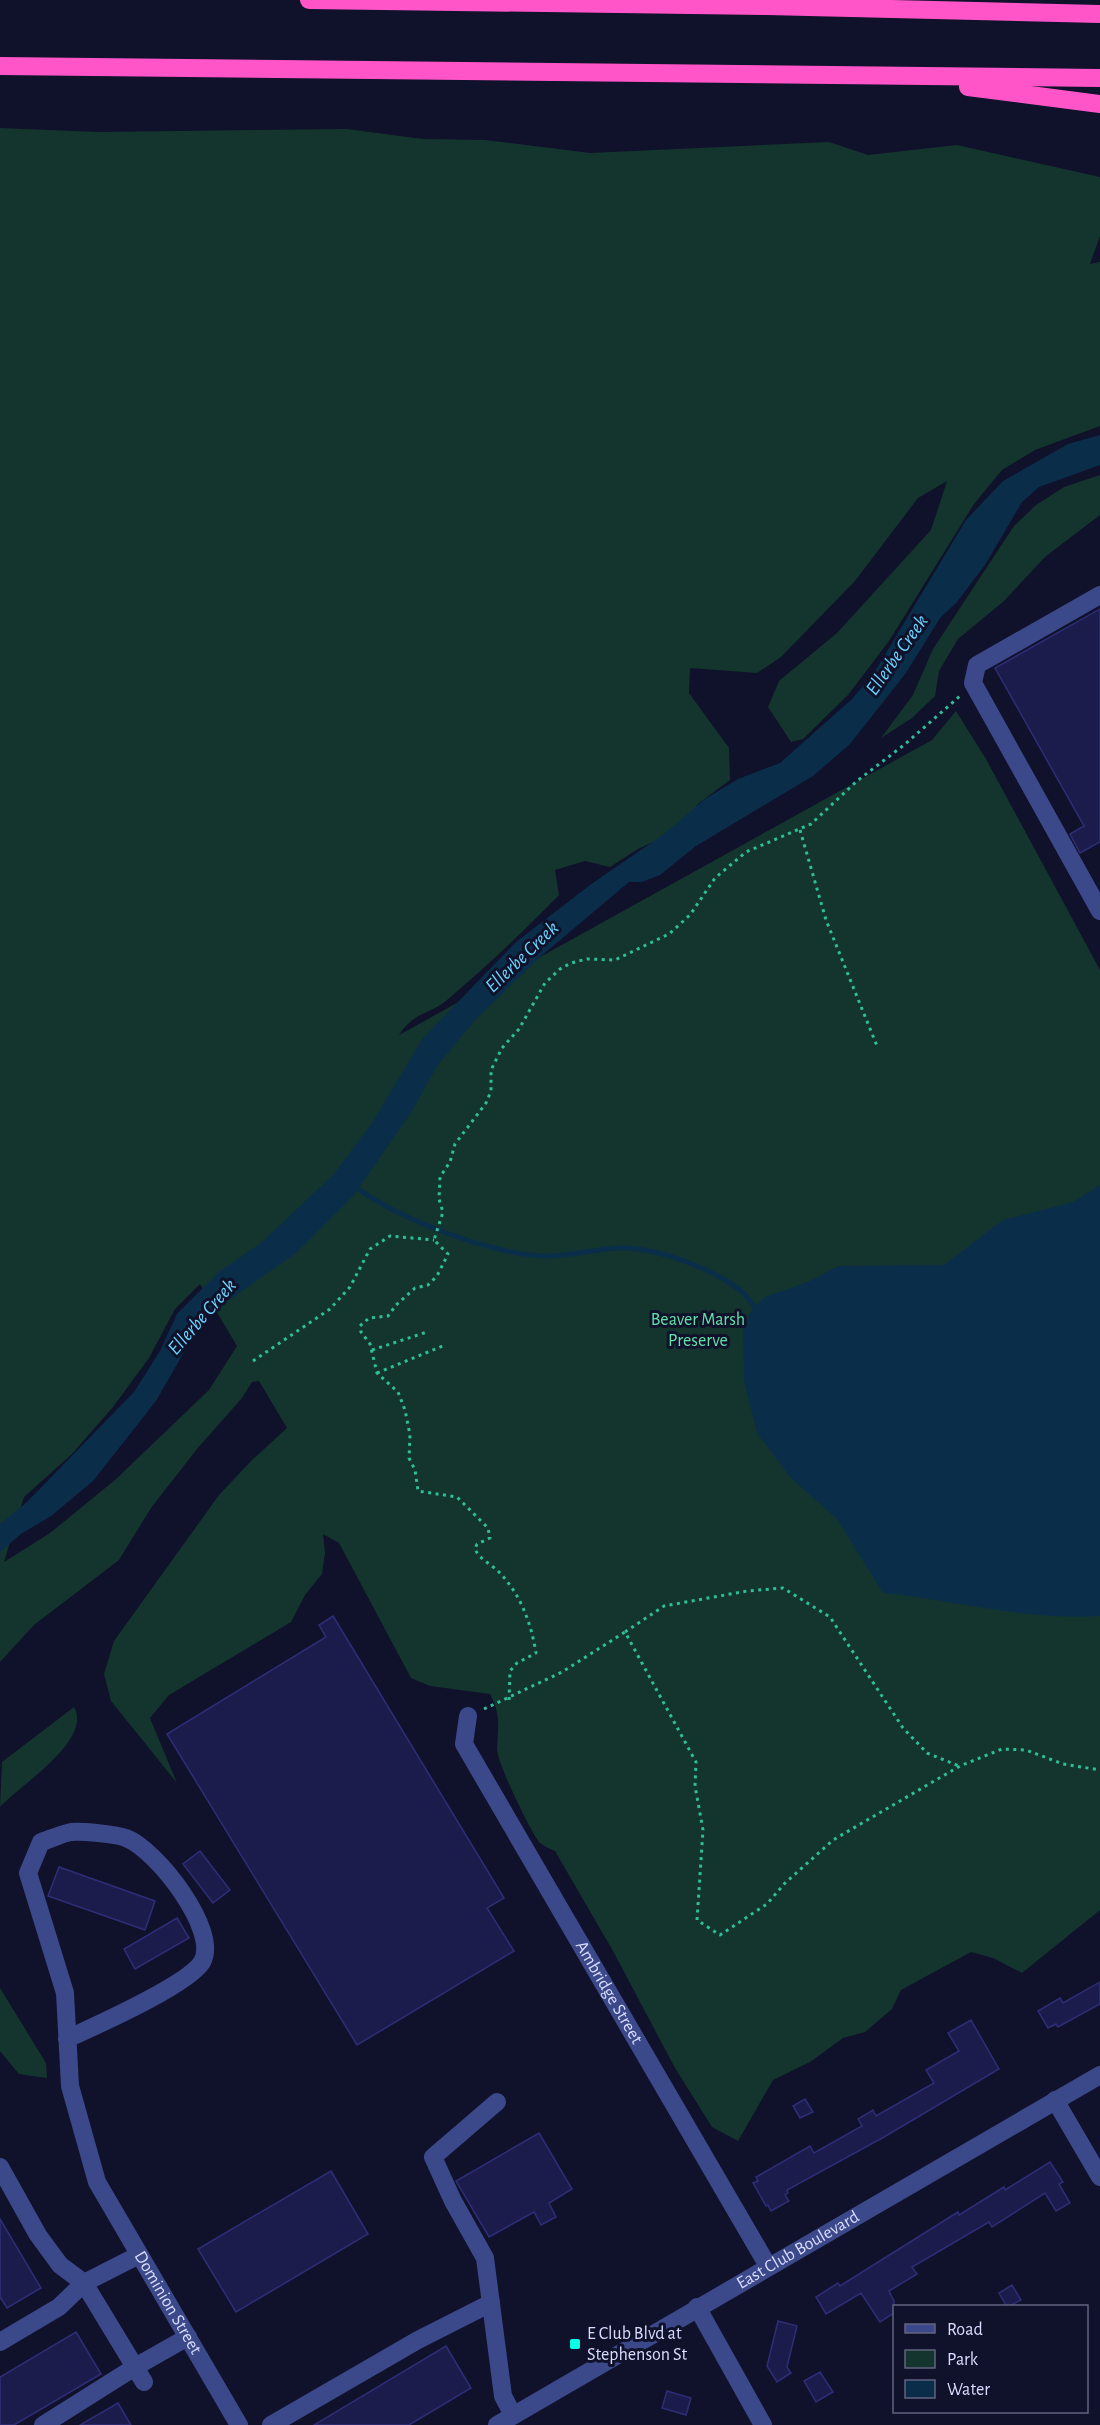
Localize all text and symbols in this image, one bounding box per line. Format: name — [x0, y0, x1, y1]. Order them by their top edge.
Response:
water label: Ellerbe Creek — [862, 611, 932, 699]
water label: Ellerbe Creek — [482, 918, 562, 996]
water label: Ellerbe Creek — [164, 1275, 240, 1359]
park label: Beaver Marsh Preserve — [651, 1311, 745, 1350]
street label: Ambridge Street — [572, 1938, 646, 2047]
street label: East Club Boulevard — [734, 2208, 862, 2293]
street label: Dominion Street — [131, 2248, 205, 2358]
legend — [893, 2305, 1088, 2413]
text: Road — [947, 2321, 983, 2339]
place label: E Club Blvd at Stephenson St — [587, 2325, 687, 2364]
marker: E Club Blvd at Stephenson St — [568, 2337, 582, 2351]
text: Park — [947, 2351, 979, 2369]
text: Water — [947, 2381, 990, 2399]

